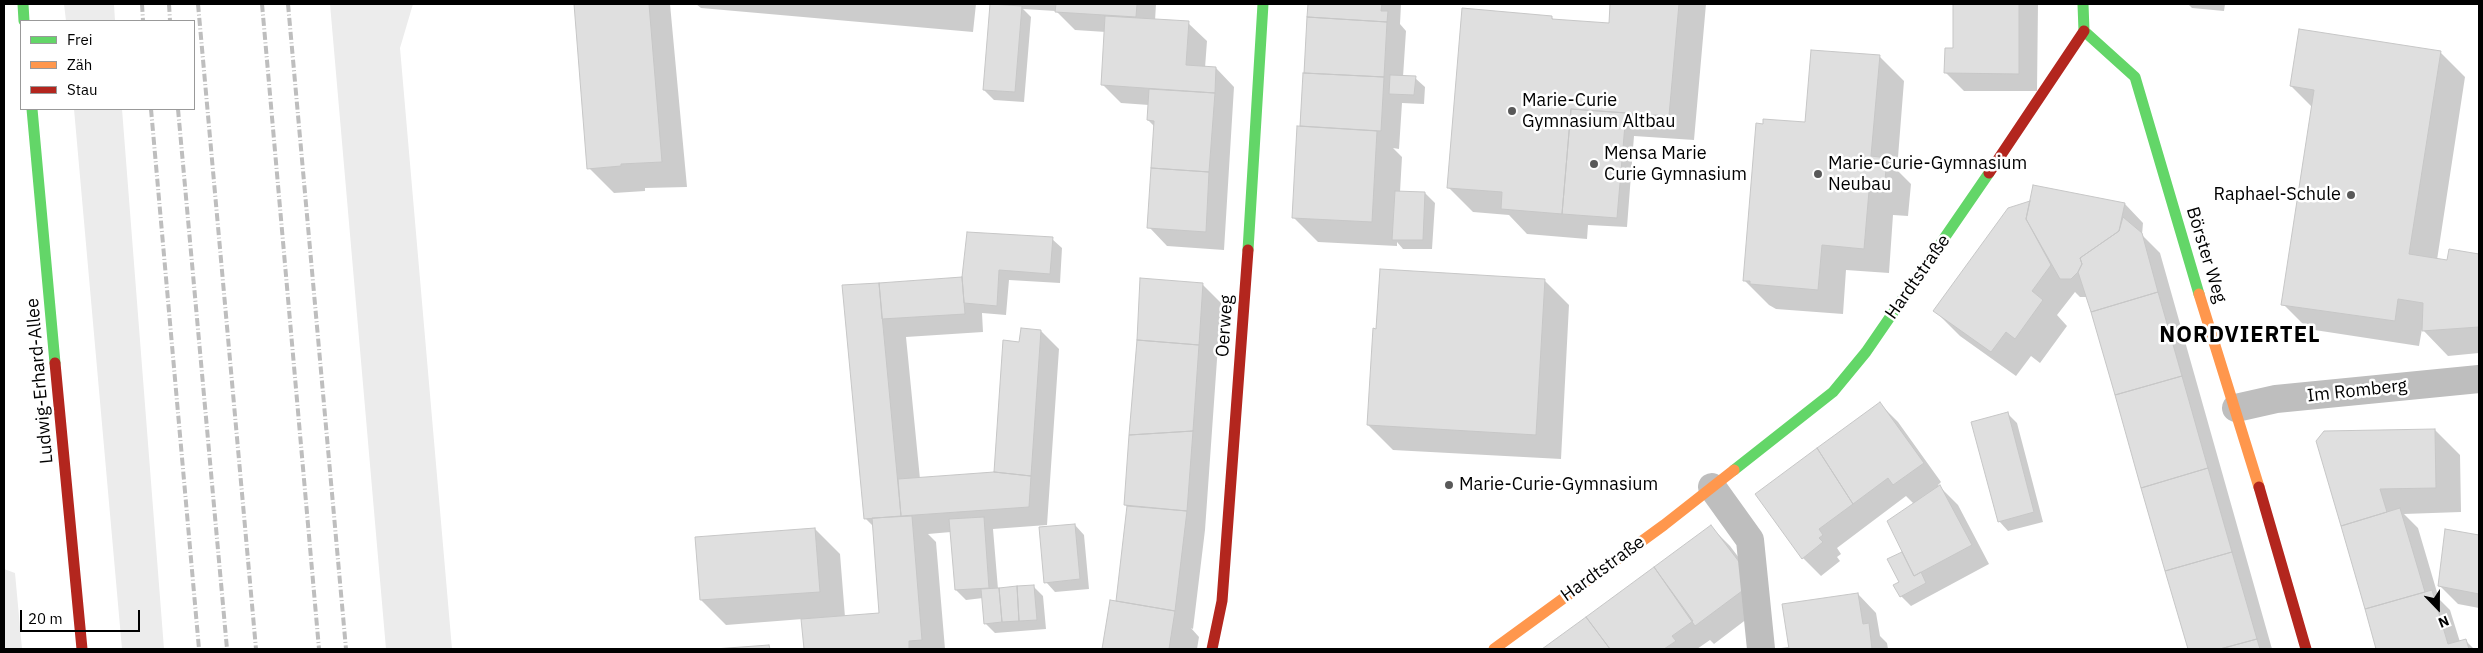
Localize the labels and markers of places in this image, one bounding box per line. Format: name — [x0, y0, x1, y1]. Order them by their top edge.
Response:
place label: Marie-Curie Gymnasium Altbau — [1522, 90, 1675, 132]
marker: Marie-Curie Gymnasium Altbau — [1506, 105, 1518, 117]
place label: Mensa Marie Curie Gymnasium — [1604, 143, 1747, 186]
place label: Marie-Curie-Gymnasium Neubau — [1828, 153, 2027, 195]
marker: Mensa Marie Curie Gymnasium — [1588, 158, 1600, 170]
marker: Marie-Curie-Gymnasium Neubau — [1812, 168, 1824, 180]
place label: Raphael-Schule — [2214, 184, 2341, 206]
marker: Raphael-Schule — [2345, 189, 2357, 201]
place label: Marie-Curie-Gymnasium — [1459, 474, 1658, 496]
marker: Marie-Curie-Gymnasium — [1443, 479, 1455, 491]

